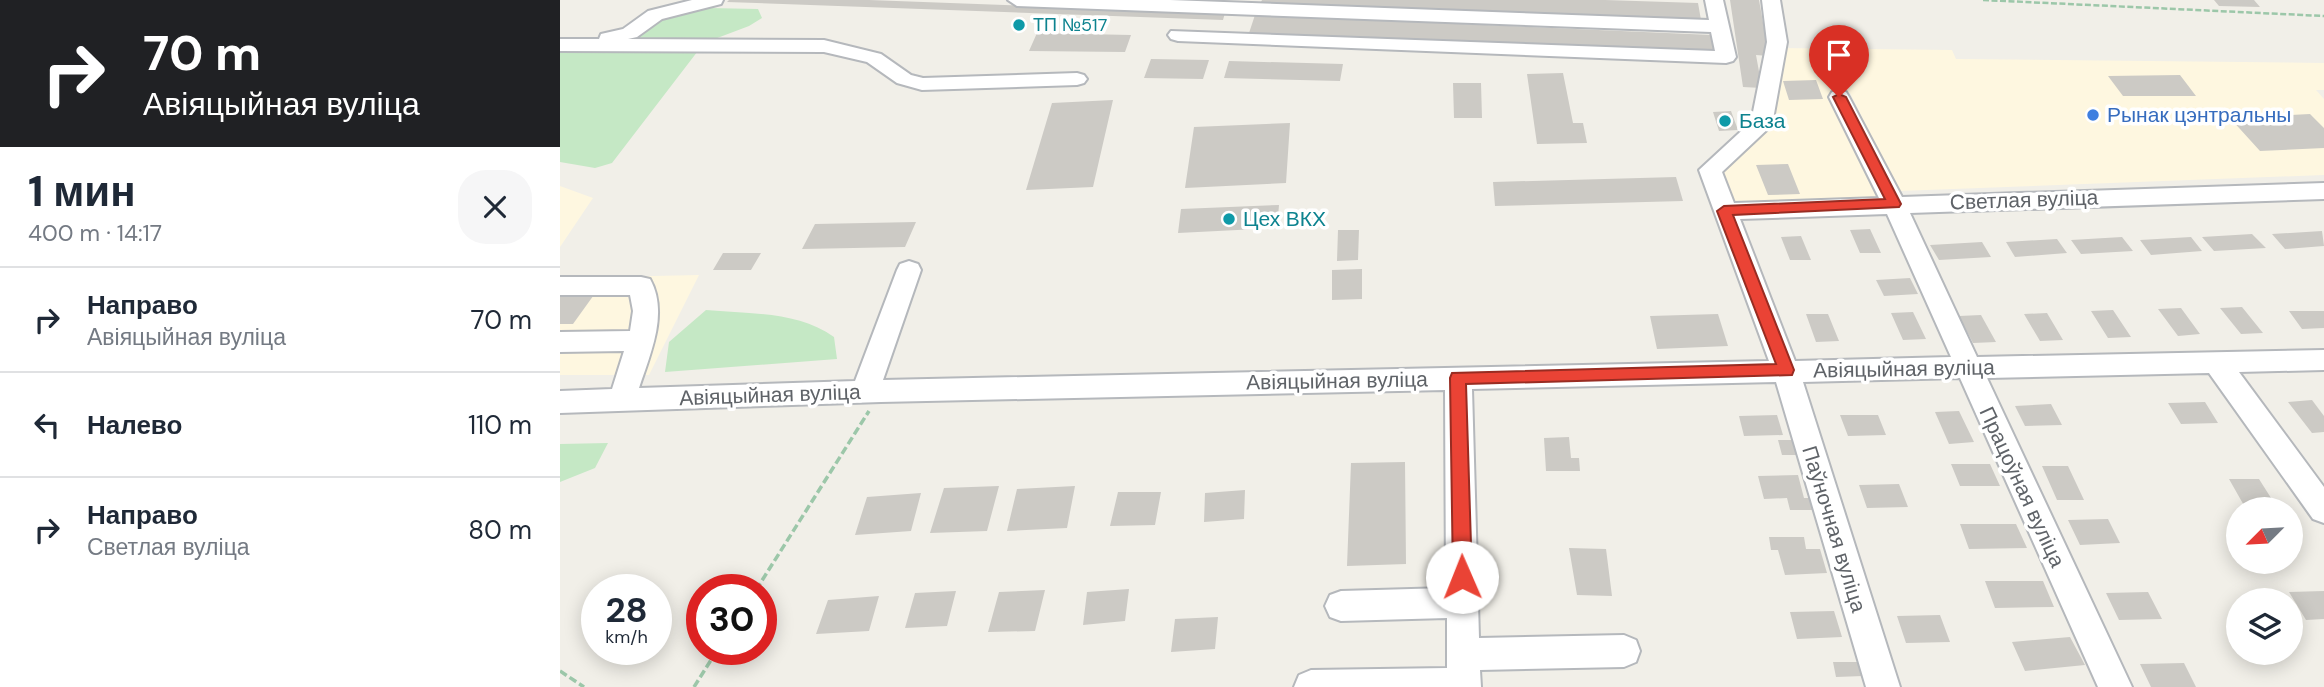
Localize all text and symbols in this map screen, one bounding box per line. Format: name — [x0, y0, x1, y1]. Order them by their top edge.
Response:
place label: ТП №517 — [1033, 13, 1107, 37]
marker: ТП №517 — [1011, 17, 1027, 33]
text: 70 m — [143, 21, 261, 85]
pin — [1809, 25, 1869, 97]
icon: right — [28, 28, 119, 119]
icon: arrive — [1820, 36, 1858, 74]
text: Авіяцыйная вуліца — [143, 83, 420, 125]
place label: Рынак цэнтральны — [2107, 101, 2291, 129]
place label: База — [1739, 107, 1786, 135]
marker: Рынак цэнтральны — [2085, 107, 2101, 123]
marker: База — [1717, 113, 1733, 129]
text: 1 мин — [28, 164, 136, 219]
button: close — [458, 170, 532, 244]
street label: Светлая вуліца — [1949, 183, 2099, 217]
place label: Цех ВКХ — [1243, 205, 1326, 233]
marker: Цех ВКХ — [1221, 211, 1237, 227]
text: 400 m · 14:17 — [28, 218, 162, 248]
text: Направо — [87, 288, 198, 322]
icon: right — [28, 301, 66, 339]
text: 70 m — [471, 303, 532, 337]
text: Авіяцыйная вуліца — [87, 322, 286, 352]
street label: Авіяцыйная вуліца — [1813, 353, 1995, 385]
street label: Авіяцыйная вуліца — [1246, 365, 1428, 397]
street label: Авіяцыйная вуліца — [679, 378, 862, 412]
street label: Працоўная вуліца — [1973, 402, 2072, 572]
icon: left — [28, 406, 66, 444]
text: Налево — [87, 408, 182, 442]
text: 110 m — [468, 408, 532, 442]
street label: Паўночная вуліца — [1795, 442, 1873, 616]
north arrow — [2226, 497, 2303, 574]
map controls — [2226, 497, 2303, 665]
text: Направо — [87, 498, 198, 532]
icon: right — [28, 511, 66, 549]
text: 80 m — [468, 513, 532, 547]
text: Светлая вуліца — [87, 532, 250, 562]
position arrow — [1425, 540, 1499, 614]
speed limit sign: 30 — [686, 574, 777, 665]
text: 28 — [605, 587, 648, 633]
button: layers — [2226, 588, 2303, 665]
text: km/h — [605, 625, 648, 649]

